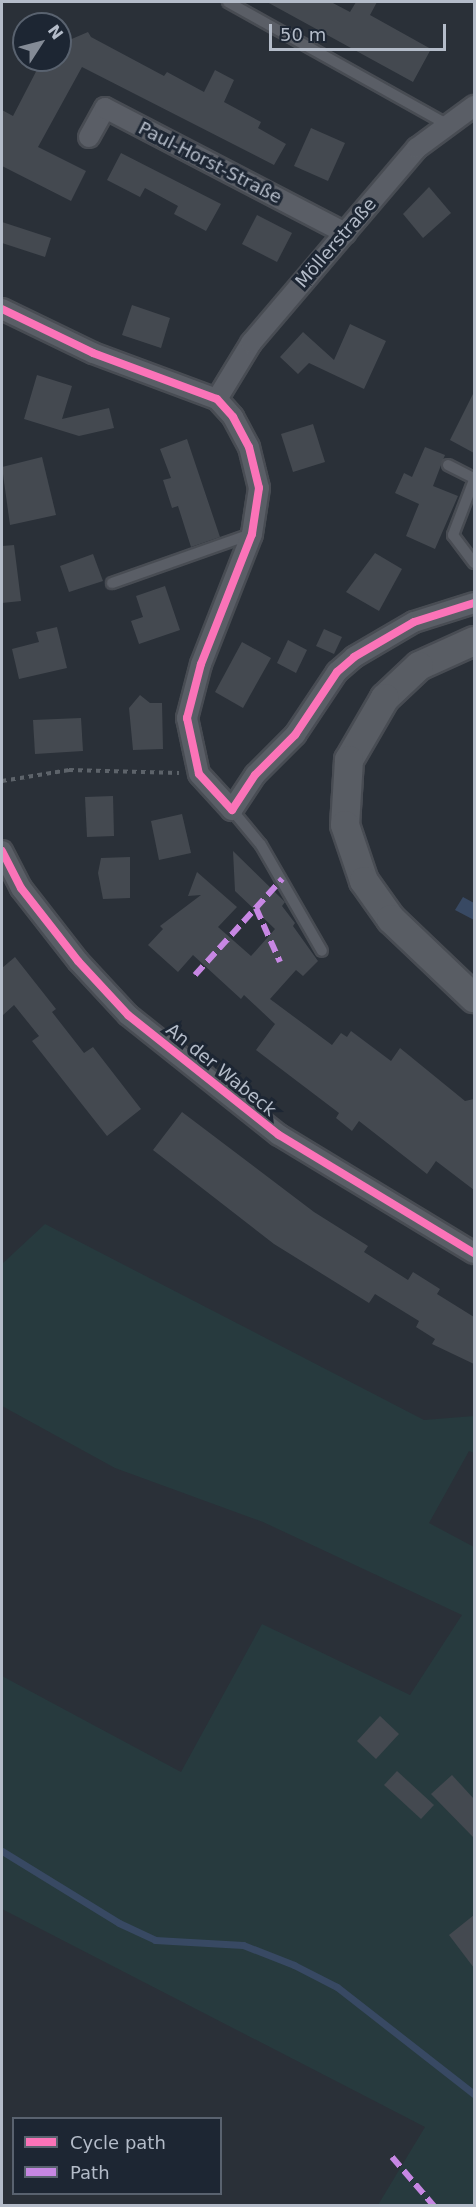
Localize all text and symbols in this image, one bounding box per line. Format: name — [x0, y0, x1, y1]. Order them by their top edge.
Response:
north arrow — [12, 12, 72, 72]
scale bar — [272, 12, 449, 50]
text: N — [44, 21, 67, 43]
text: 50 m — [280, 24, 326, 45]
street label: Paul-Horst-Straße — [135, 117, 285, 209]
street label: Möllerstraße — [291, 194, 381, 292]
street label: An der Wabeck — [162, 1019, 280, 1121]
legend — [12, 2117, 222, 2195]
text: Cycle path — [70, 2132, 166, 2153]
text: Path — [70, 2162, 110, 2183]

